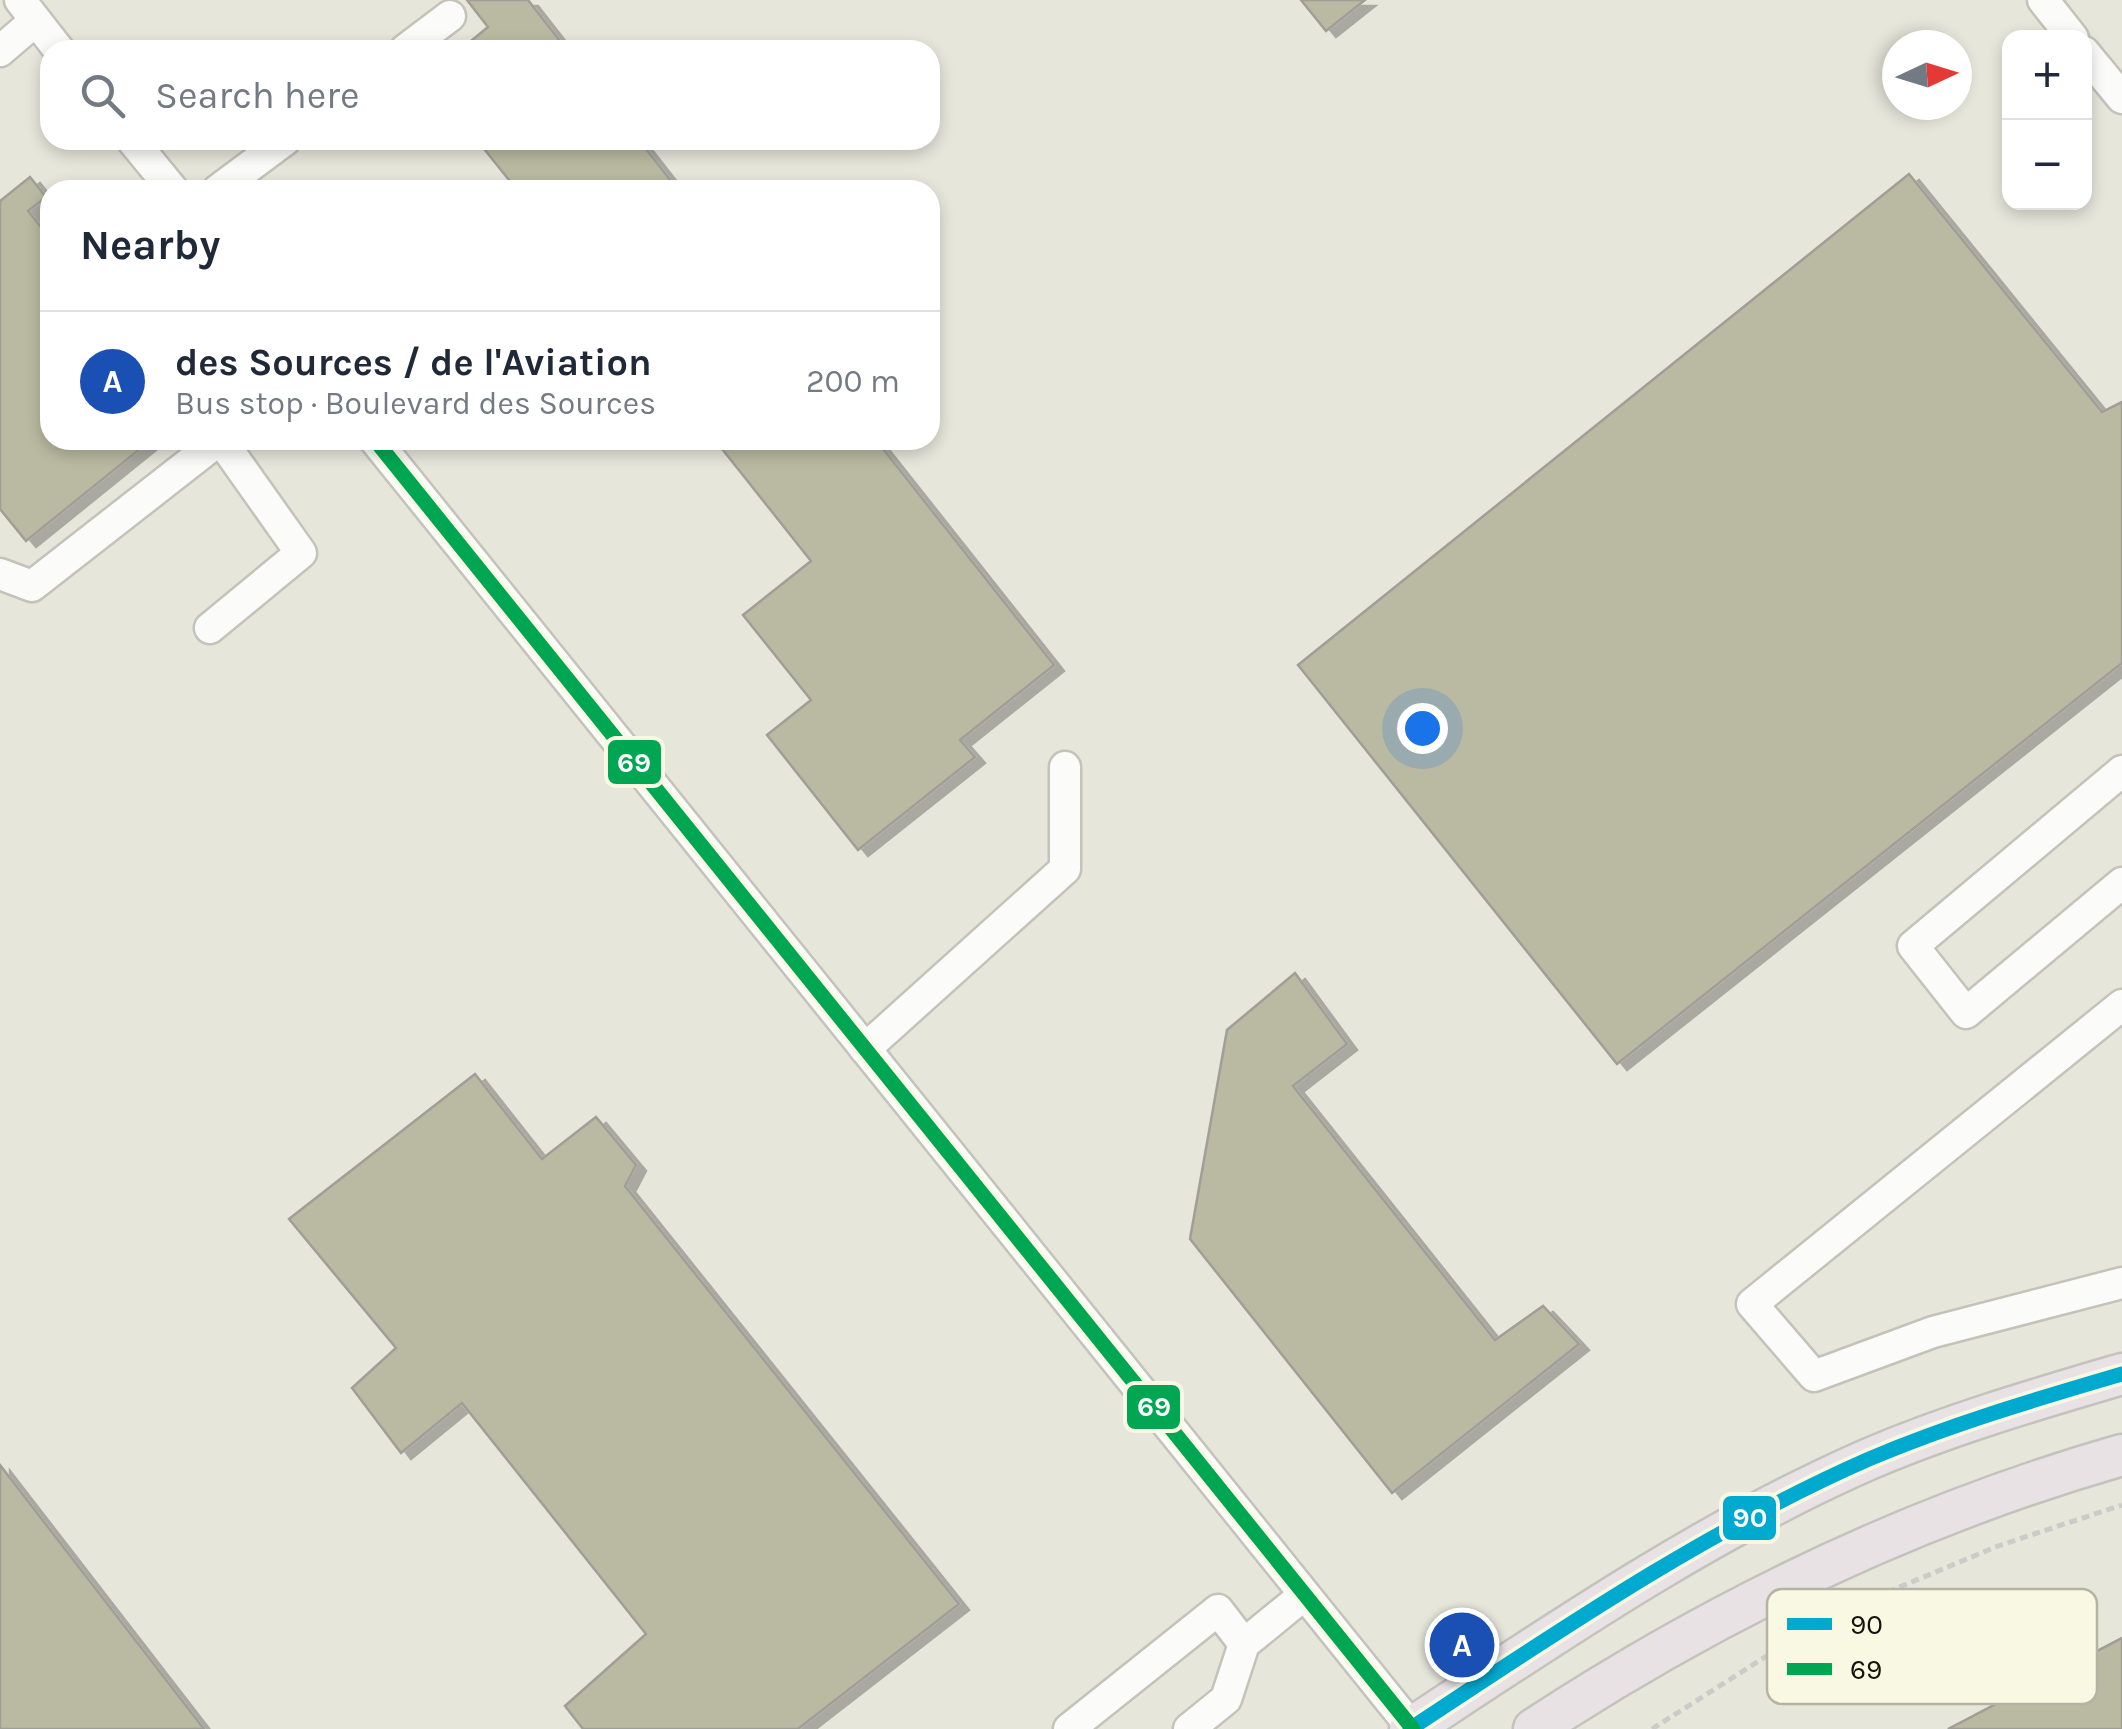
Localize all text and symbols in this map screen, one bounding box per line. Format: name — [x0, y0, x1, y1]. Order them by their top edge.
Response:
north arrow — [1882, 30, 1972, 120]
map controls — [2002, 30, 2092, 210]
button: + — [2002, 30, 2092, 120]
search box — [40, 40, 940, 150]
icon: search — [75, 68, 130, 123]
text: Search here — [155, 73, 359, 118]
button: − — [2002, 120, 2092, 210]
text: Nearby — [80, 220, 220, 270]
text: des Sources / de l'Aviation — [175, 340, 652, 385]
text: A — [102, 363, 123, 400]
text: 200 m — [806, 363, 900, 400]
text: Bus stop · Boulevard des Sources — [175, 385, 656, 422]
your location — [1397, 703, 1448, 754]
line badge: 69 — [606, 738, 663, 786]
text: 69 — [617, 746, 651, 779]
line badge: 69 — [1125, 1383, 1182, 1431]
text: 69 — [1137, 1390, 1171, 1423]
line badge: 90 — [1721, 1494, 1778, 1542]
text: 90 — [1733, 1501, 1767, 1534]
legend — [1767, 1589, 2097, 1704]
pin: A — [1430, 1608, 1494, 1682]
text: 90 — [1850, 1608, 1883, 1641]
text: 69 — [1850, 1653, 1882, 1686]

